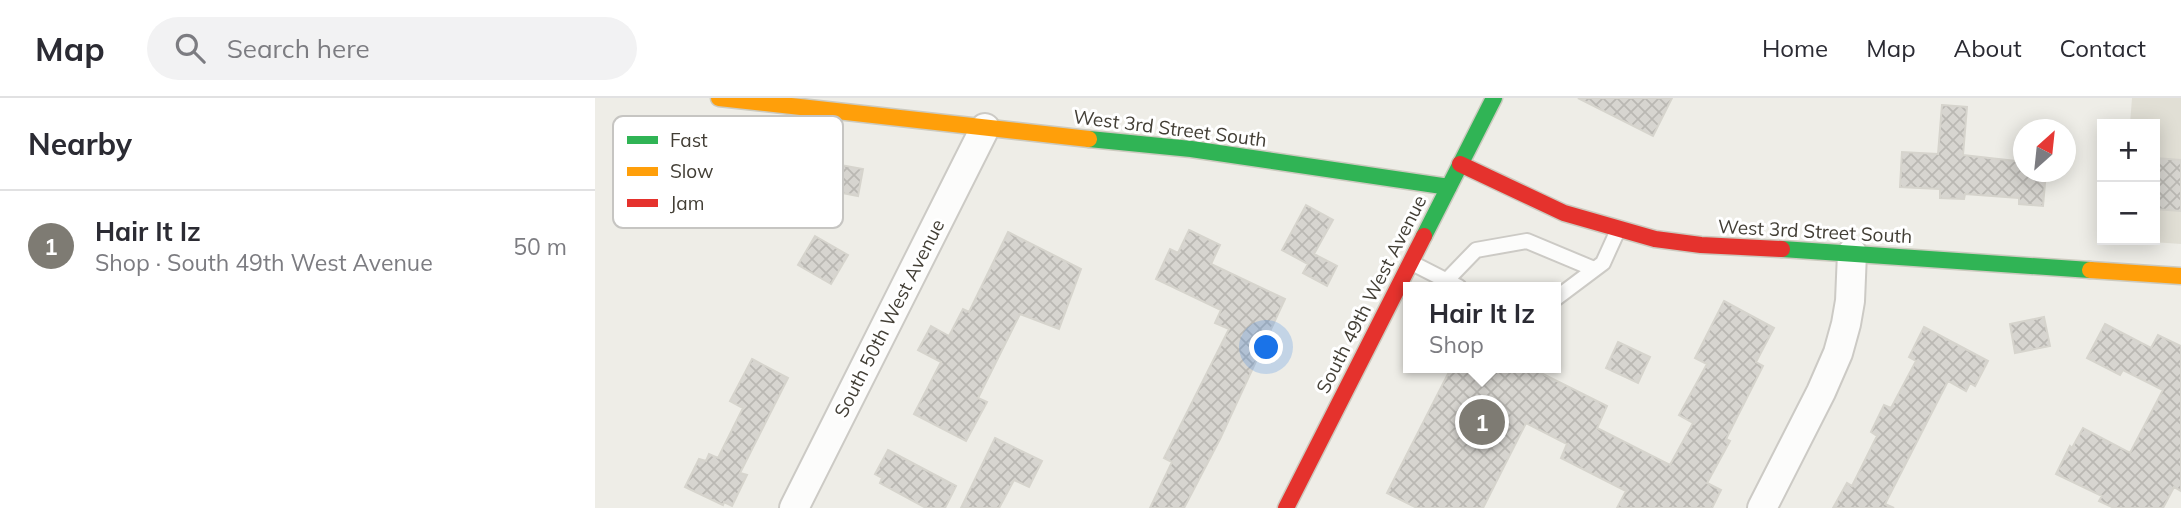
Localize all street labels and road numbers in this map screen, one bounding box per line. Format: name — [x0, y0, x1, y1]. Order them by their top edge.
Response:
street label: West 3rd Street South — [1072, 104, 1268, 152]
street label: South 49th West Avenue — [1311, 191, 1431, 397]
street label: West 3rd Street South — [1717, 214, 1913, 248]
street label: South 50th West Avenue — [829, 215, 949, 421]

